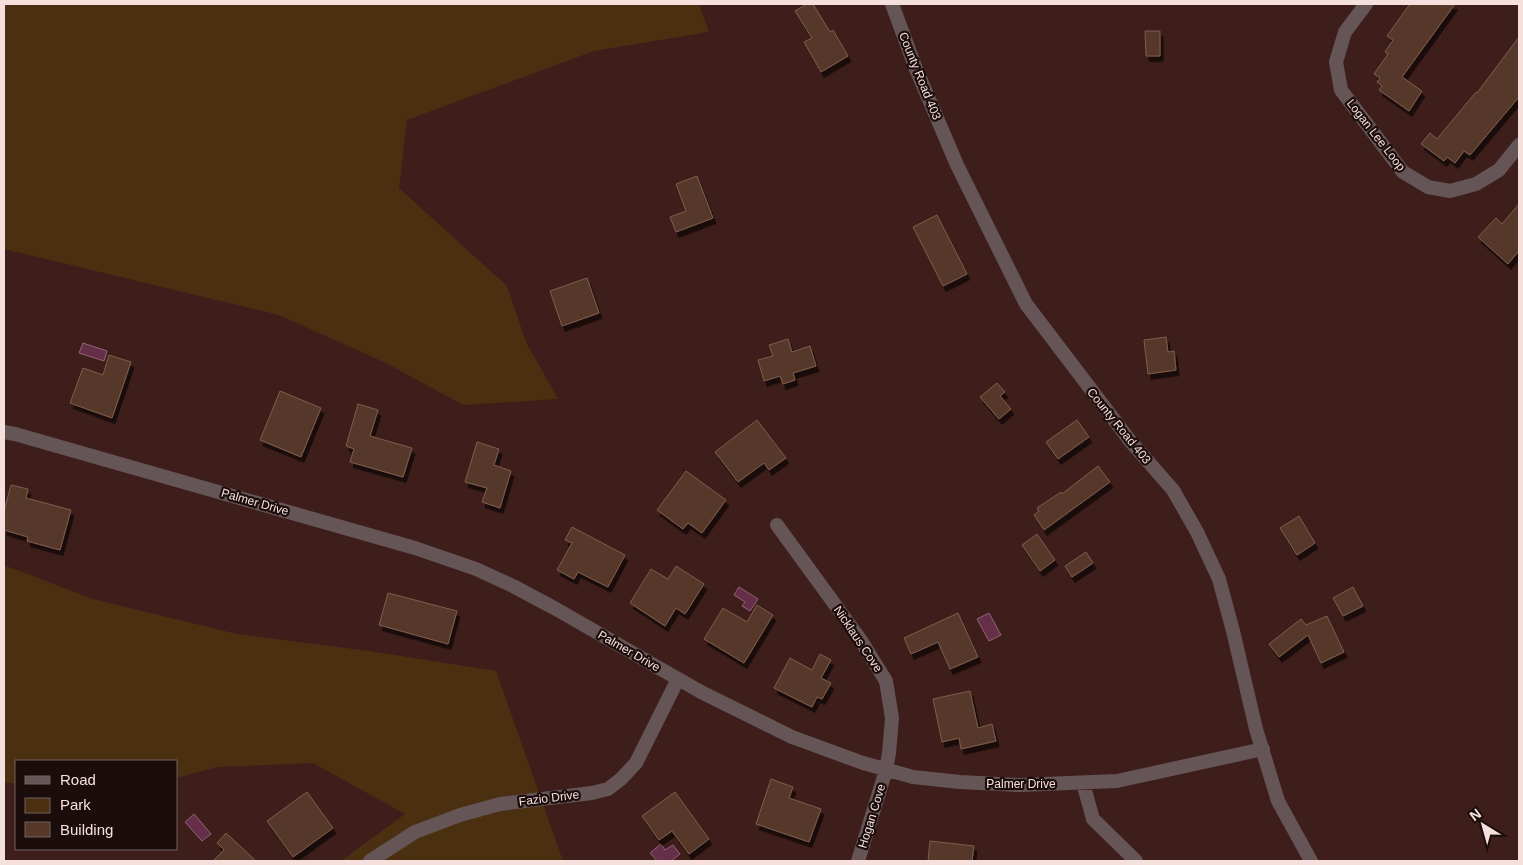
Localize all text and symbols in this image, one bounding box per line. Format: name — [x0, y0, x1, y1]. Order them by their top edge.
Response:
street label: County Road 403 — [896, 30, 944, 122]
street label: Logan Lee Loop — [1344, 97, 1408, 174]
street label: County Road 403 — [1084, 385, 1154, 467]
street label: Palmer Drive — [220, 486, 291, 518]
street label: Nicklaus Cove — [831, 603, 885, 675]
street label: Palmer Drive — [595, 628, 663, 675]
legend — [15, 760, 178, 850]
text: Road — [60, 771, 96, 788]
street label: Palmer Drive — [986, 777, 1056, 791]
street label: Hogan Cove — [856, 782, 889, 850]
street label: Fazio Drive — [518, 787, 580, 809]
text: Park — [60, 796, 91, 813]
north arrow — [1458, 800, 1508, 850]
text: N — [1466, 805, 1484, 824]
text: Building — [60, 821, 113, 838]

